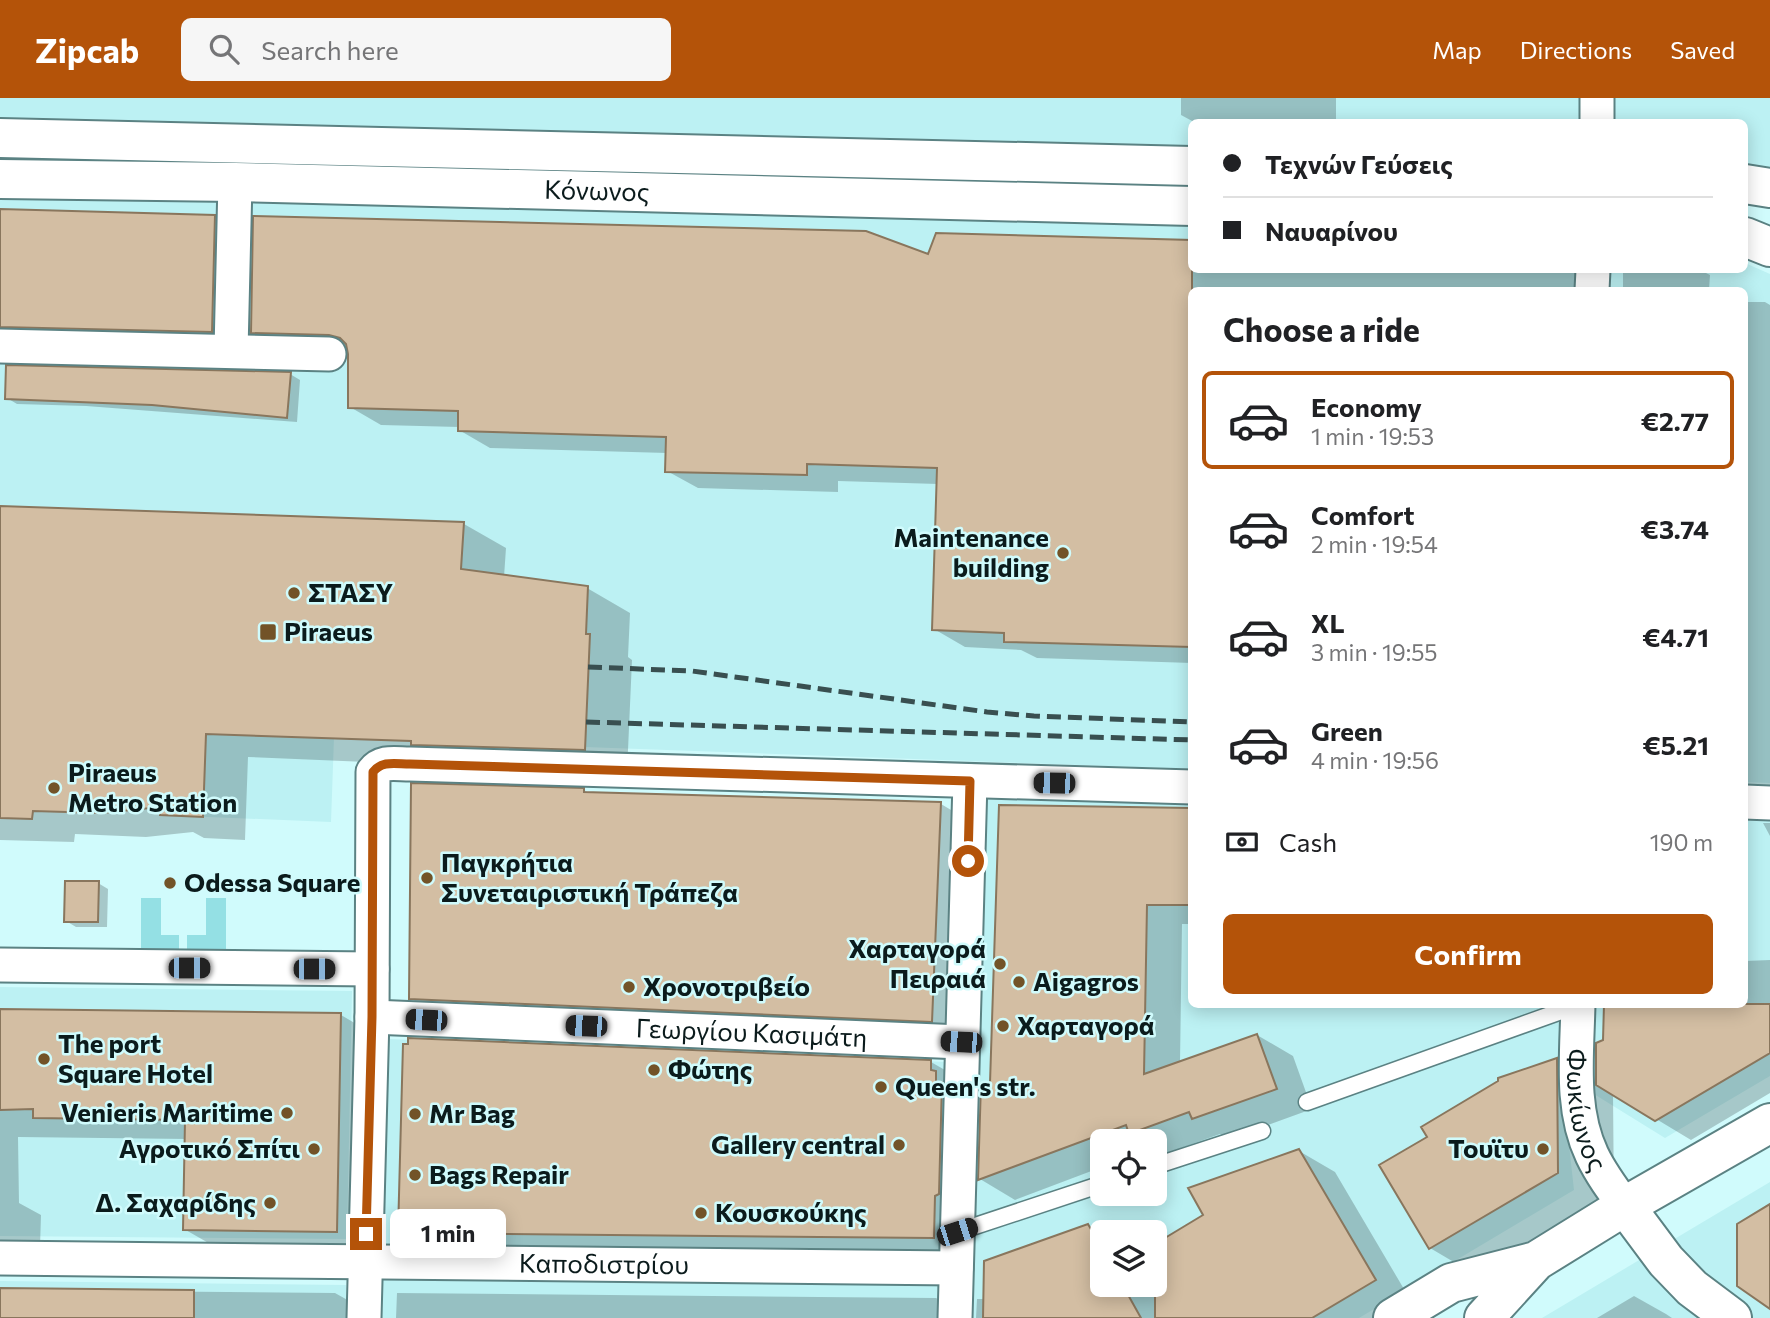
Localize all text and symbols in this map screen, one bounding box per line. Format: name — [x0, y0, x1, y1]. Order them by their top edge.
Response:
search box — [181, 18, 671, 81]
text: Zipcab — [35, 29, 139, 70]
icon: search — [205, 30, 243, 68]
text: Search here — [261, 34, 399, 65]
text: Map — [1432, 35, 1482, 64]
text: Directions — [1520, 35, 1632, 64]
text: Saved — [1670, 35, 1735, 64]
text: Τεχνών Γεύσεις — [1265, 148, 1453, 179]
street label: Κόνωνος — [544, 173, 650, 206]
text: Ναυαρίνου — [1265, 215, 1398, 246]
text: Choose a ride — [1223, 309, 1420, 349]
icon: car — [1227, 389, 1290, 452]
text: Economy — [1311, 391, 1422, 422]
text: €2.77 — [1641, 405, 1709, 436]
text: 1 min · 19:53 — [1311, 422, 1434, 450]
icon: car — [1227, 497, 1290, 560]
text: Comfort — [1311, 499, 1414, 530]
text: €3.74 — [1641, 513, 1709, 544]
place label: Maintenance building — [894, 521, 1049, 582]
text: 2 min · 19:54 — [1311, 530, 1438, 558]
marker: Maintenance building — [1055, 545, 1071, 561]
place label: ΣΤΑΣΥ — [308, 576, 393, 607]
marker: ΣΤΑΣΥ — [286, 585, 302, 601]
icon: car — [1227, 605, 1290, 668]
text: XL — [1311, 607, 1345, 638]
place label: Piraeus — [284, 615, 373, 646]
text: €4.71 — [1642, 621, 1709, 652]
marker: Piraeus — [258, 622, 278, 642]
text: 3 min · 19:55 — [1311, 638, 1438, 666]
icon: car — [1227, 713, 1290, 776]
text: Green — [1311, 715, 1383, 746]
text: €5.21 — [1642, 729, 1709, 760]
text: 4 min · 19:56 — [1311, 746, 1439, 774]
place label: Piraeus Metro Station — [68, 756, 237, 817]
car — [1033, 772, 1076, 794]
marker: Piraeus Metro Station — [46, 780, 62, 796]
icon: cash — [1223, 823, 1261, 861]
text: Cash — [1279, 826, 1337, 857]
text: 190 m — [1650, 828, 1713, 856]
route start — [952, 845, 984, 877]
place label: Παγκρήτια Συνεταιριστική Τράπεζα — [441, 846, 738, 907]
place label: Odessa Square — [184, 866, 360, 897]
marker: Παγκρήτια Συνεταιριστική Τράπεζα — [419, 870, 435, 886]
marker: Odessa Square — [162, 875, 178, 891]
button: Confirm — [1223, 914, 1713, 994]
place label: Χαρταγορά Πειραιά — [848, 932, 986, 993]
marker: Χαρταγορά Πειραιά — [992, 956, 1008, 972]
car — [169, 958, 211, 979]
car — [294, 959, 336, 980]
place label: Aigagros — [1033, 965, 1139, 996]
place label: Χρονοτριβείο — [643, 970, 810, 1001]
marker: Aigagros — [1011, 974, 1027, 990]
marker: Χρονοτριβείο — [621, 979, 637, 995]
car — [405, 1008, 448, 1032]
place label: Χαρταγορά — [1017, 1009, 1155, 1040]
street label: Γεωργίου Κασιμάτη — [635, 1011, 868, 1052]
car — [565, 1015, 608, 1037]
marker: Χαρταγορά — [995, 1018, 1011, 1034]
place label: The port Square Hotel — [58, 1027, 213, 1088]
car — [940, 1030, 983, 1054]
street label: Φωκίωνος — [1562, 1048, 1614, 1176]
marker: The port Square Hotel — [36, 1051, 52, 1067]
place label: Φώτης — [668, 1053, 752, 1084]
marker: Φώτης — [646, 1062, 662, 1078]
place label: Queen's str. — [895, 1070, 1036, 1101]
marker: Queen's str. — [873, 1079, 889, 1095]
place label: Venieris Maritime — [61, 1096, 273, 1127]
place label: Mr Bag — [429, 1097, 515, 1128]
marker: Venieris Maritime — [279, 1105, 295, 1121]
marker: Mr Bag — [407, 1106, 423, 1122]
place label: Gallery central — [711, 1128, 885, 1159]
map controls — [1090, 1129, 1167, 1297]
button: locate — [1090, 1129, 1167, 1206]
place label: Αγροτικό Σπίτι — [119, 1132, 301, 1163]
place label: Τουϊτυ — [1448, 1132, 1529, 1163]
marker: Gallery central — [891, 1137, 907, 1153]
marker: Αγροτικό Σπίτι — [306, 1141, 322, 1157]
marker: Τουϊτυ — [1535, 1141, 1551, 1157]
place label: Bags Repair — [429, 1158, 569, 1189]
marker: Bags Repair — [407, 1167, 423, 1183]
place label: Δ. Σαχαρίδης — [95, 1186, 256, 1217]
marker: Δ. Σαχαρίδης — [262, 1195, 278, 1211]
place label: Κουσκούκης — [715, 1196, 867, 1227]
marker: Κουσκούκης — [693, 1205, 709, 1221]
callout: 1 min — [390, 1210, 506, 1258]
car — [934, 1216, 981, 1248]
route end — [350, 1218, 382, 1250]
text: 1 min — [421, 1219, 475, 1247]
button: layers — [1090, 1220, 1167, 1297]
street label: Καποδιστρίου — [519, 1246, 689, 1279]

